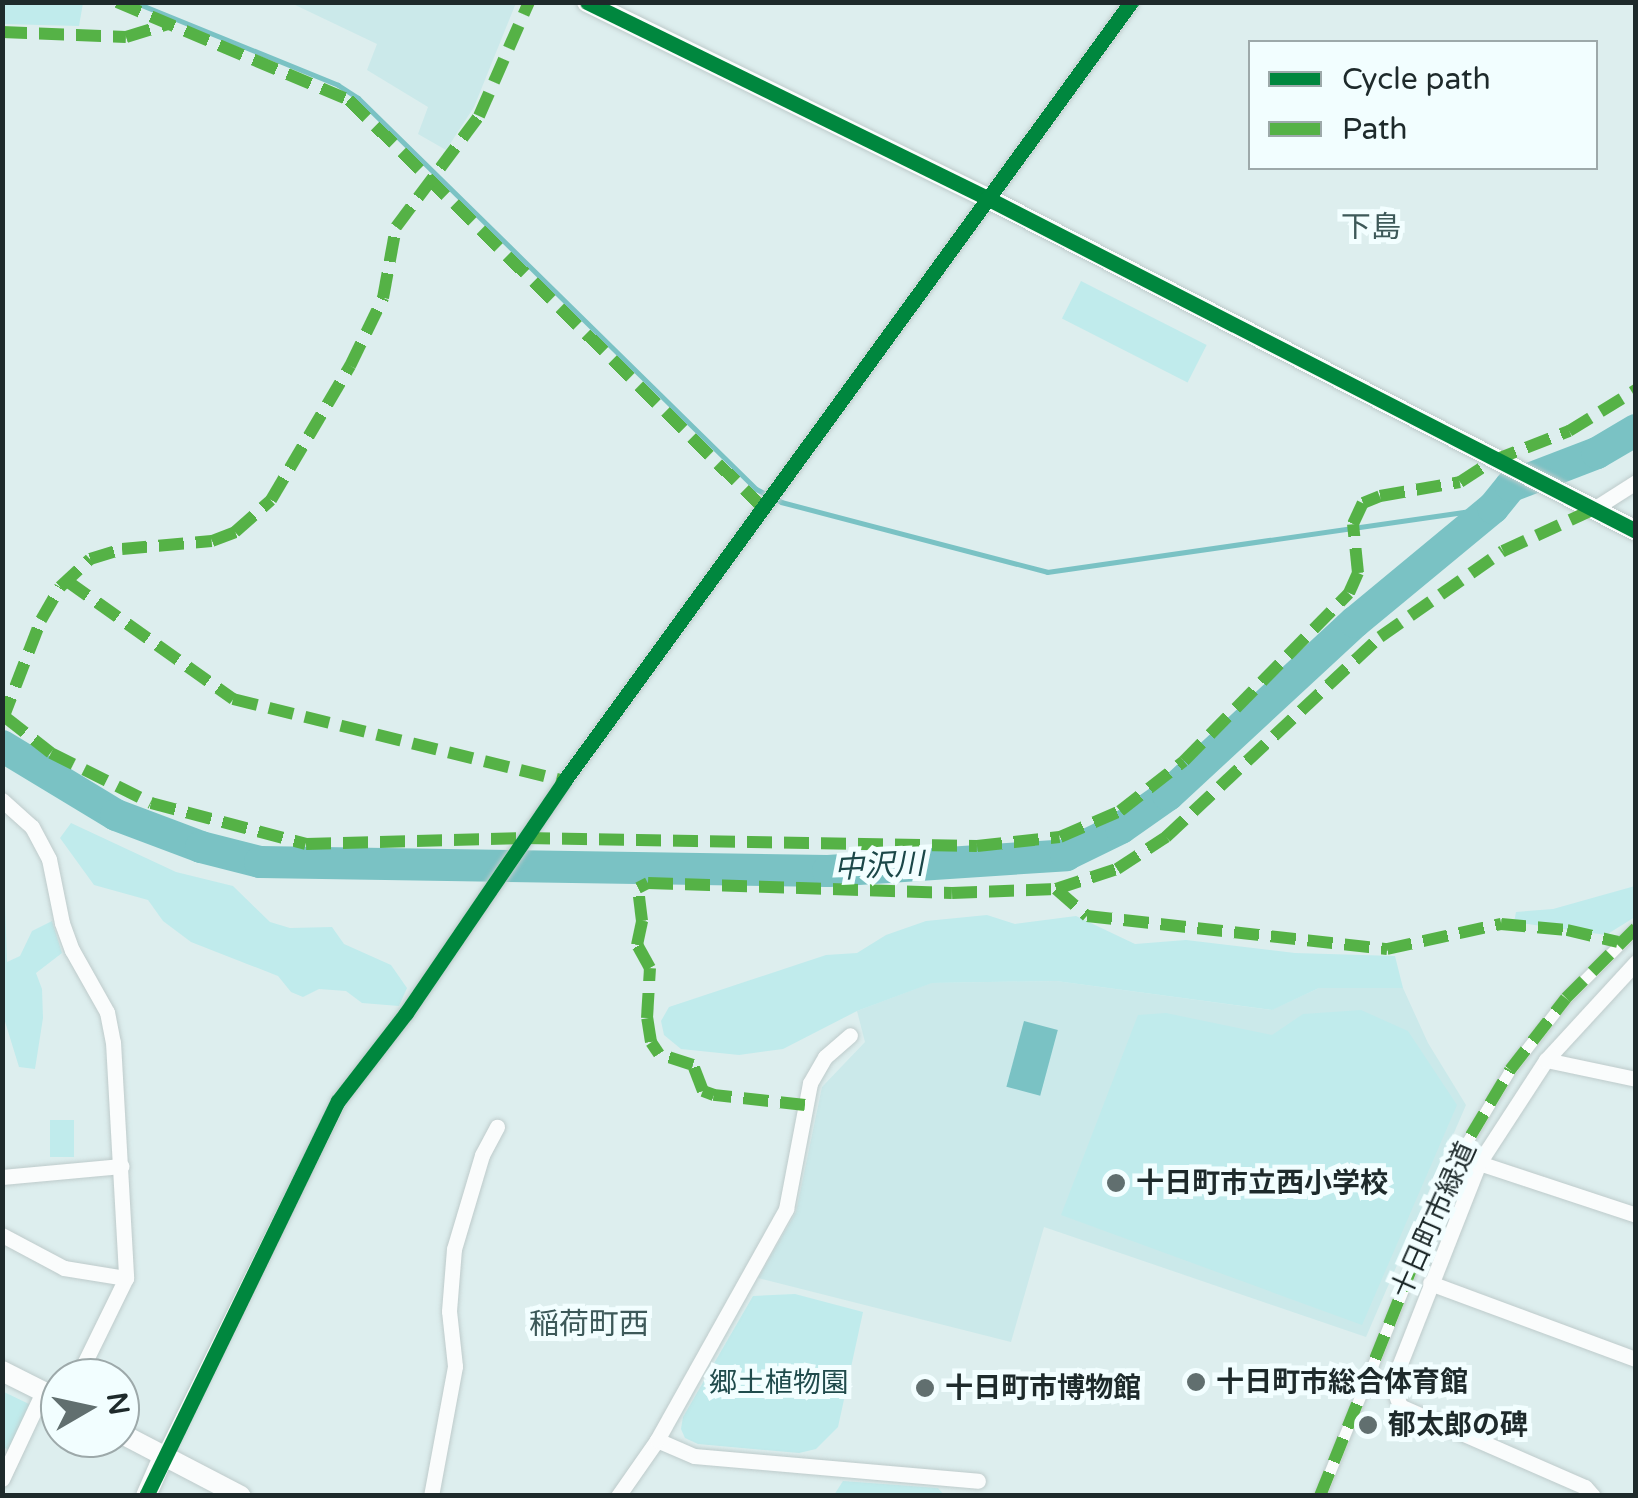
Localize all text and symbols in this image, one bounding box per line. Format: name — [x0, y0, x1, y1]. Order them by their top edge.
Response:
legend — [1248, 40, 1598, 170]
text: Cycle path — [1342, 61, 1491, 98]
text: Path — [1342, 111, 1408, 148]
district label: 下島 — [1341, 210, 1401, 246]
water label: 中沢川 — [833, 847, 925, 887]
street label: 十日町市緑道 — [1384, 1136, 1484, 1304]
place label: 十日町市立西小学校 — [1136, 1166, 1388, 1200]
marker: 十日町市立西小学校 — [1105, 1172, 1127, 1194]
district label: 稲荷町西 — [529, 1307, 649, 1343]
north arrow — [40, 1358, 140, 1458]
place label: 十日町市総合体育館 — [1216, 1365, 1468, 1399]
park label: 郷土植物園 — [709, 1366, 849, 1400]
place label: 十日町市博物館 — [945, 1371, 1141, 1405]
marker: 十日町市総合体育館 — [1185, 1371, 1207, 1393]
marker: 十日町市博物館 — [914, 1377, 936, 1399]
text: N — [99, 1390, 136, 1417]
place label: 郁太郎の碑 — [1388, 1408, 1528, 1442]
marker: 郁太郎の碑 — [1357, 1414, 1379, 1436]

